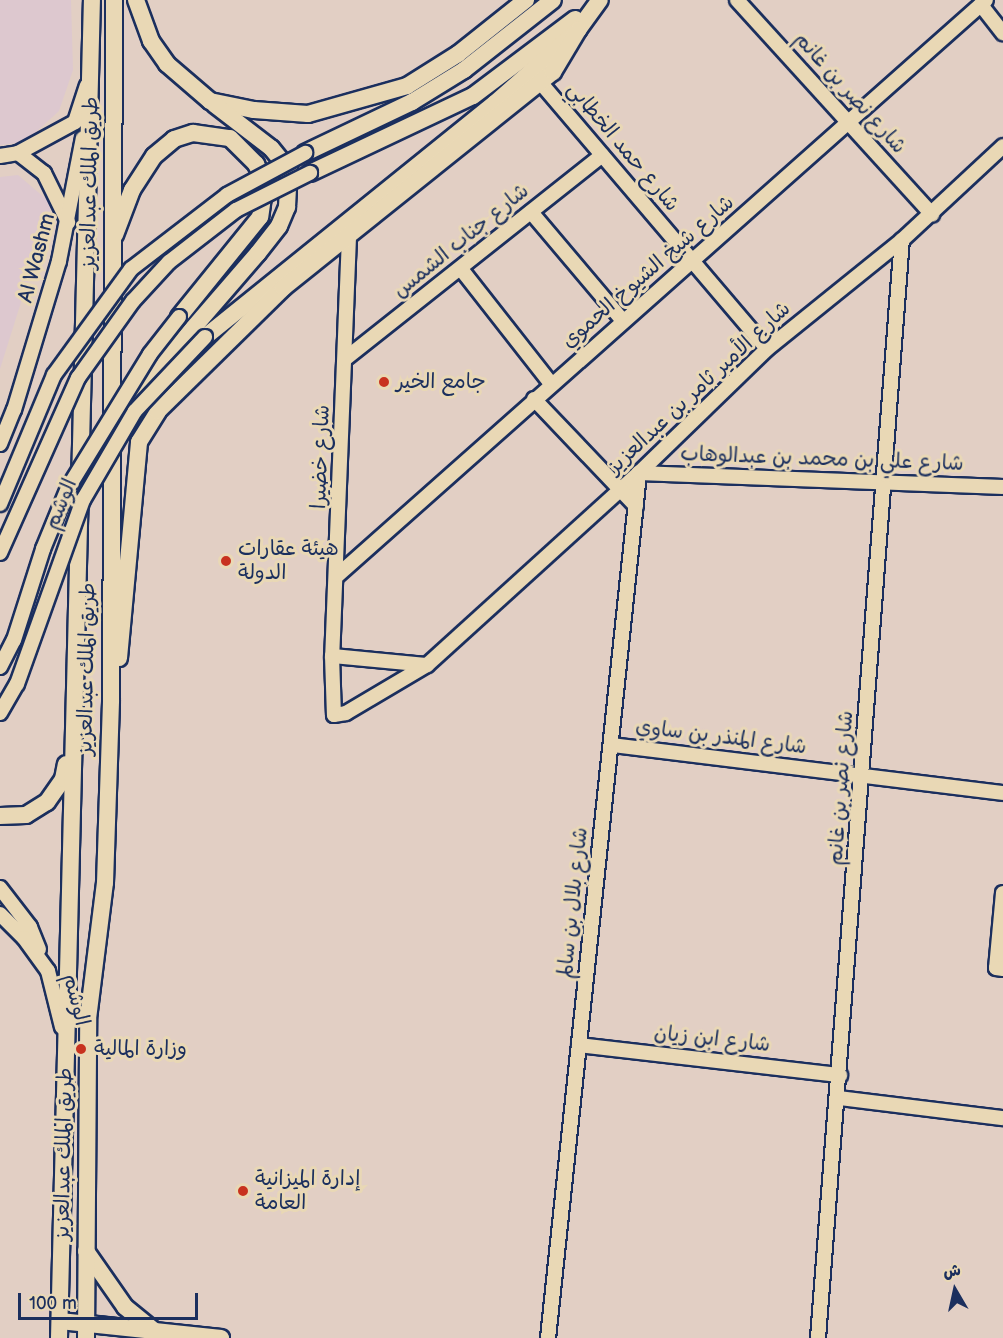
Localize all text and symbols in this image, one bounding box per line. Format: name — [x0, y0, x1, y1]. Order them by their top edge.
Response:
street label: شارع نصر بن غانم — [789, 27, 911, 159]
street label: شارع حمد الخطابي — [562, 77, 684, 217]
street label: طريق الملك عبدالعزيز — [76, 96, 104, 270]
street label: شارع جناب الشمس — [388, 179, 534, 303]
street label: شارع شيخ الشيوخ الحموي — [557, 190, 739, 354]
street label: Al Washm — [13, 210, 61, 306]
street label: شارع الأمير ثامر بن عبدالعزيز — [602, 296, 796, 480]
place label: جامع الخير — [396, 369, 486, 395]
marker: جامع الخير — [377, 375, 391, 389]
street label: شارع خضيرا — [307, 404, 335, 510]
street label: شارع علي بن محمد بن عبدالوهاب — [680, 441, 964, 477]
street label: الوشم — [39, 475, 83, 533]
place label: هيئة عقارات الدولة — [238, 536, 339, 586]
marker: هيئة عقارات الدولة — [219, 554, 233, 568]
street label: طريق الملك عبدالعزيز — [73, 582, 101, 756]
street label: شارع نصر بن غانم — [823, 710, 859, 866]
street label: شارع المنذر بن ساوي — [634, 714, 808, 760]
street label: شارع بلال بن سالم — [553, 826, 593, 980]
street label: الوشم — [57, 971, 95, 1029]
street label: شارع ابن زيان — [653, 1020, 771, 1058]
place label: وزارة المالية — [94, 1036, 187, 1062]
marker: وزارة المالية — [72, 1040, 90, 1058]
street label: طريق الملك عبدالعزيز — [50, 1067, 78, 1241]
place label: إدارة الميزانية العامة — [255, 1166, 360, 1216]
marker: إدارة الميزانية العامة — [236, 1184, 250, 1198]
north arrow — [925, 1260, 985, 1320]
text: ش — [942, 1261, 962, 1282]
scale bar — [21, 1281, 201, 1319]
text: 100 m — [29, 1293, 77, 1314]

